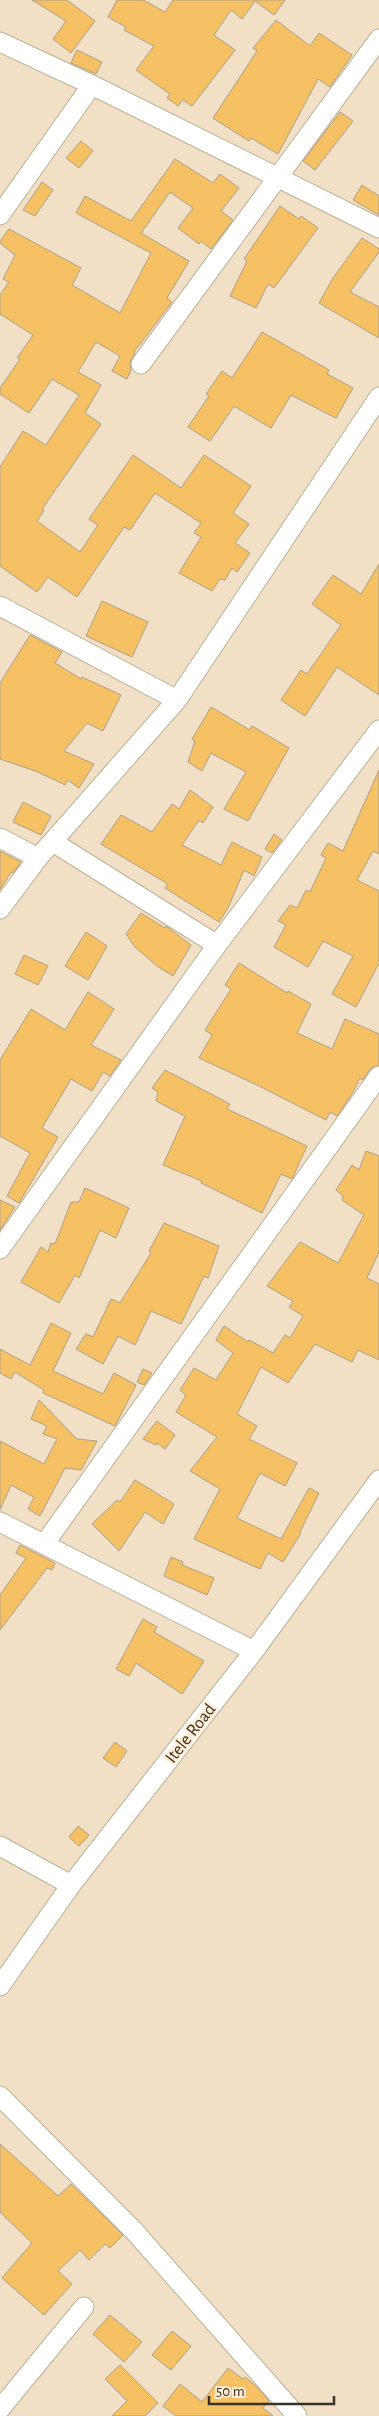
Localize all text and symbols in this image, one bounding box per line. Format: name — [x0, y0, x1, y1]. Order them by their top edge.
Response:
street label: Itele Road — [162, 1701, 219, 1767]
scale bar — [209, 2374, 334, 2406]
text: 50 m — [216, 2384, 245, 2399]

